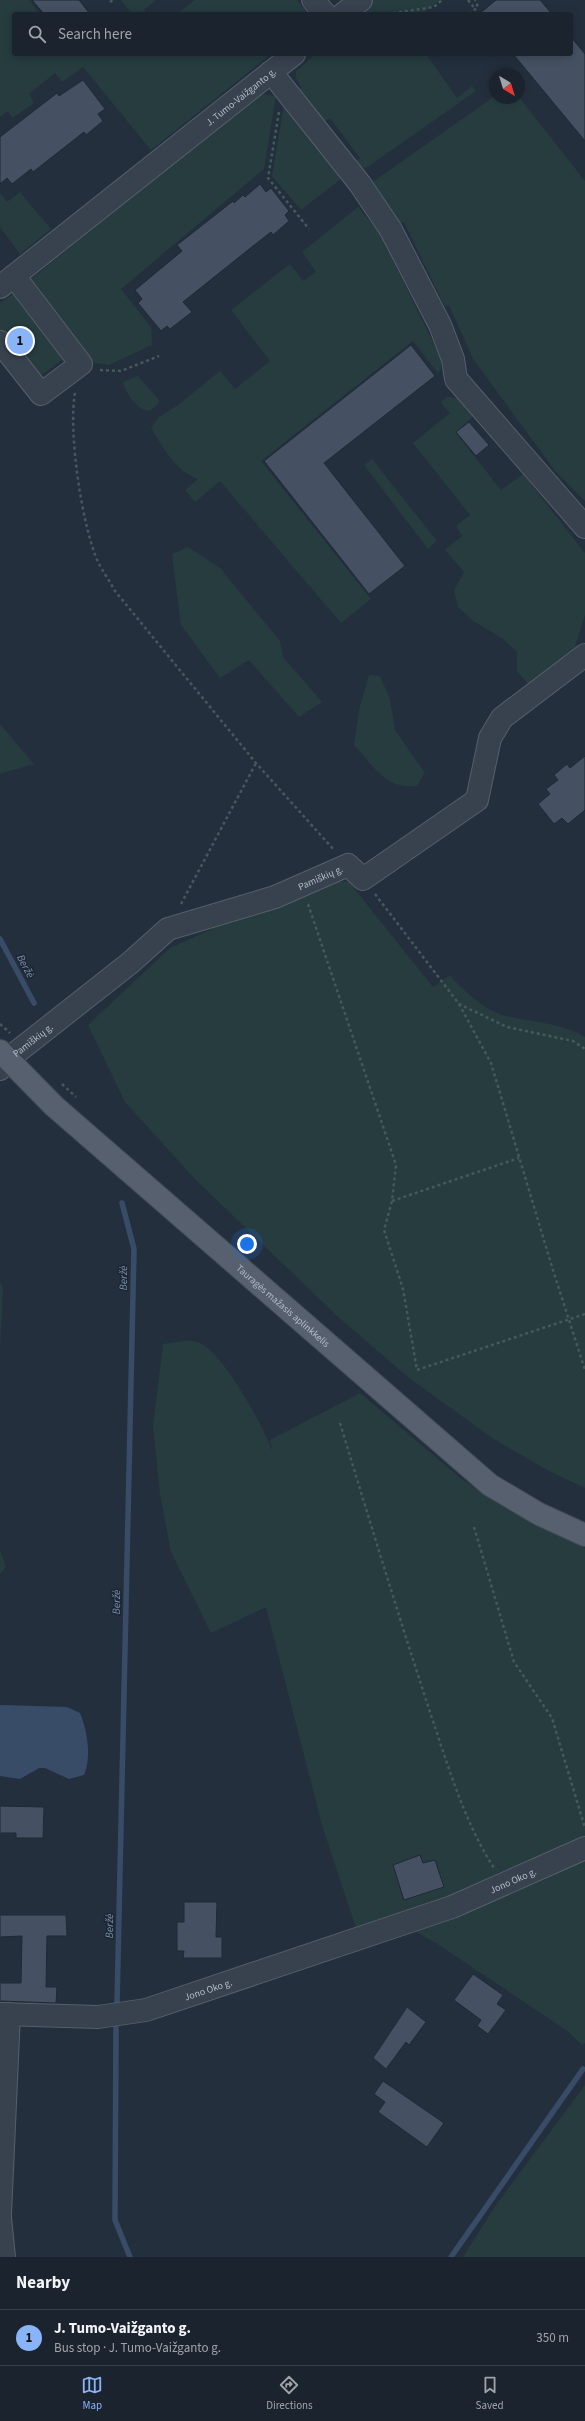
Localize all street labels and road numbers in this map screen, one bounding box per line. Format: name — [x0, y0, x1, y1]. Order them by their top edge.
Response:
street label: J. Tumo-Vaižganto g. — [203, 65, 279, 129]
street label: Pamiškių g. — [296, 862, 345, 894]
street label: Pamiškių g. — [10, 1020, 56, 1061]
street label: Tauragės mažasis aplinkkelis — [233, 1262, 333, 1351]
street label: Jono Oko g. — [488, 1864, 539, 1897]
street label: Jono Oko g. — [183, 1976, 234, 2005]

